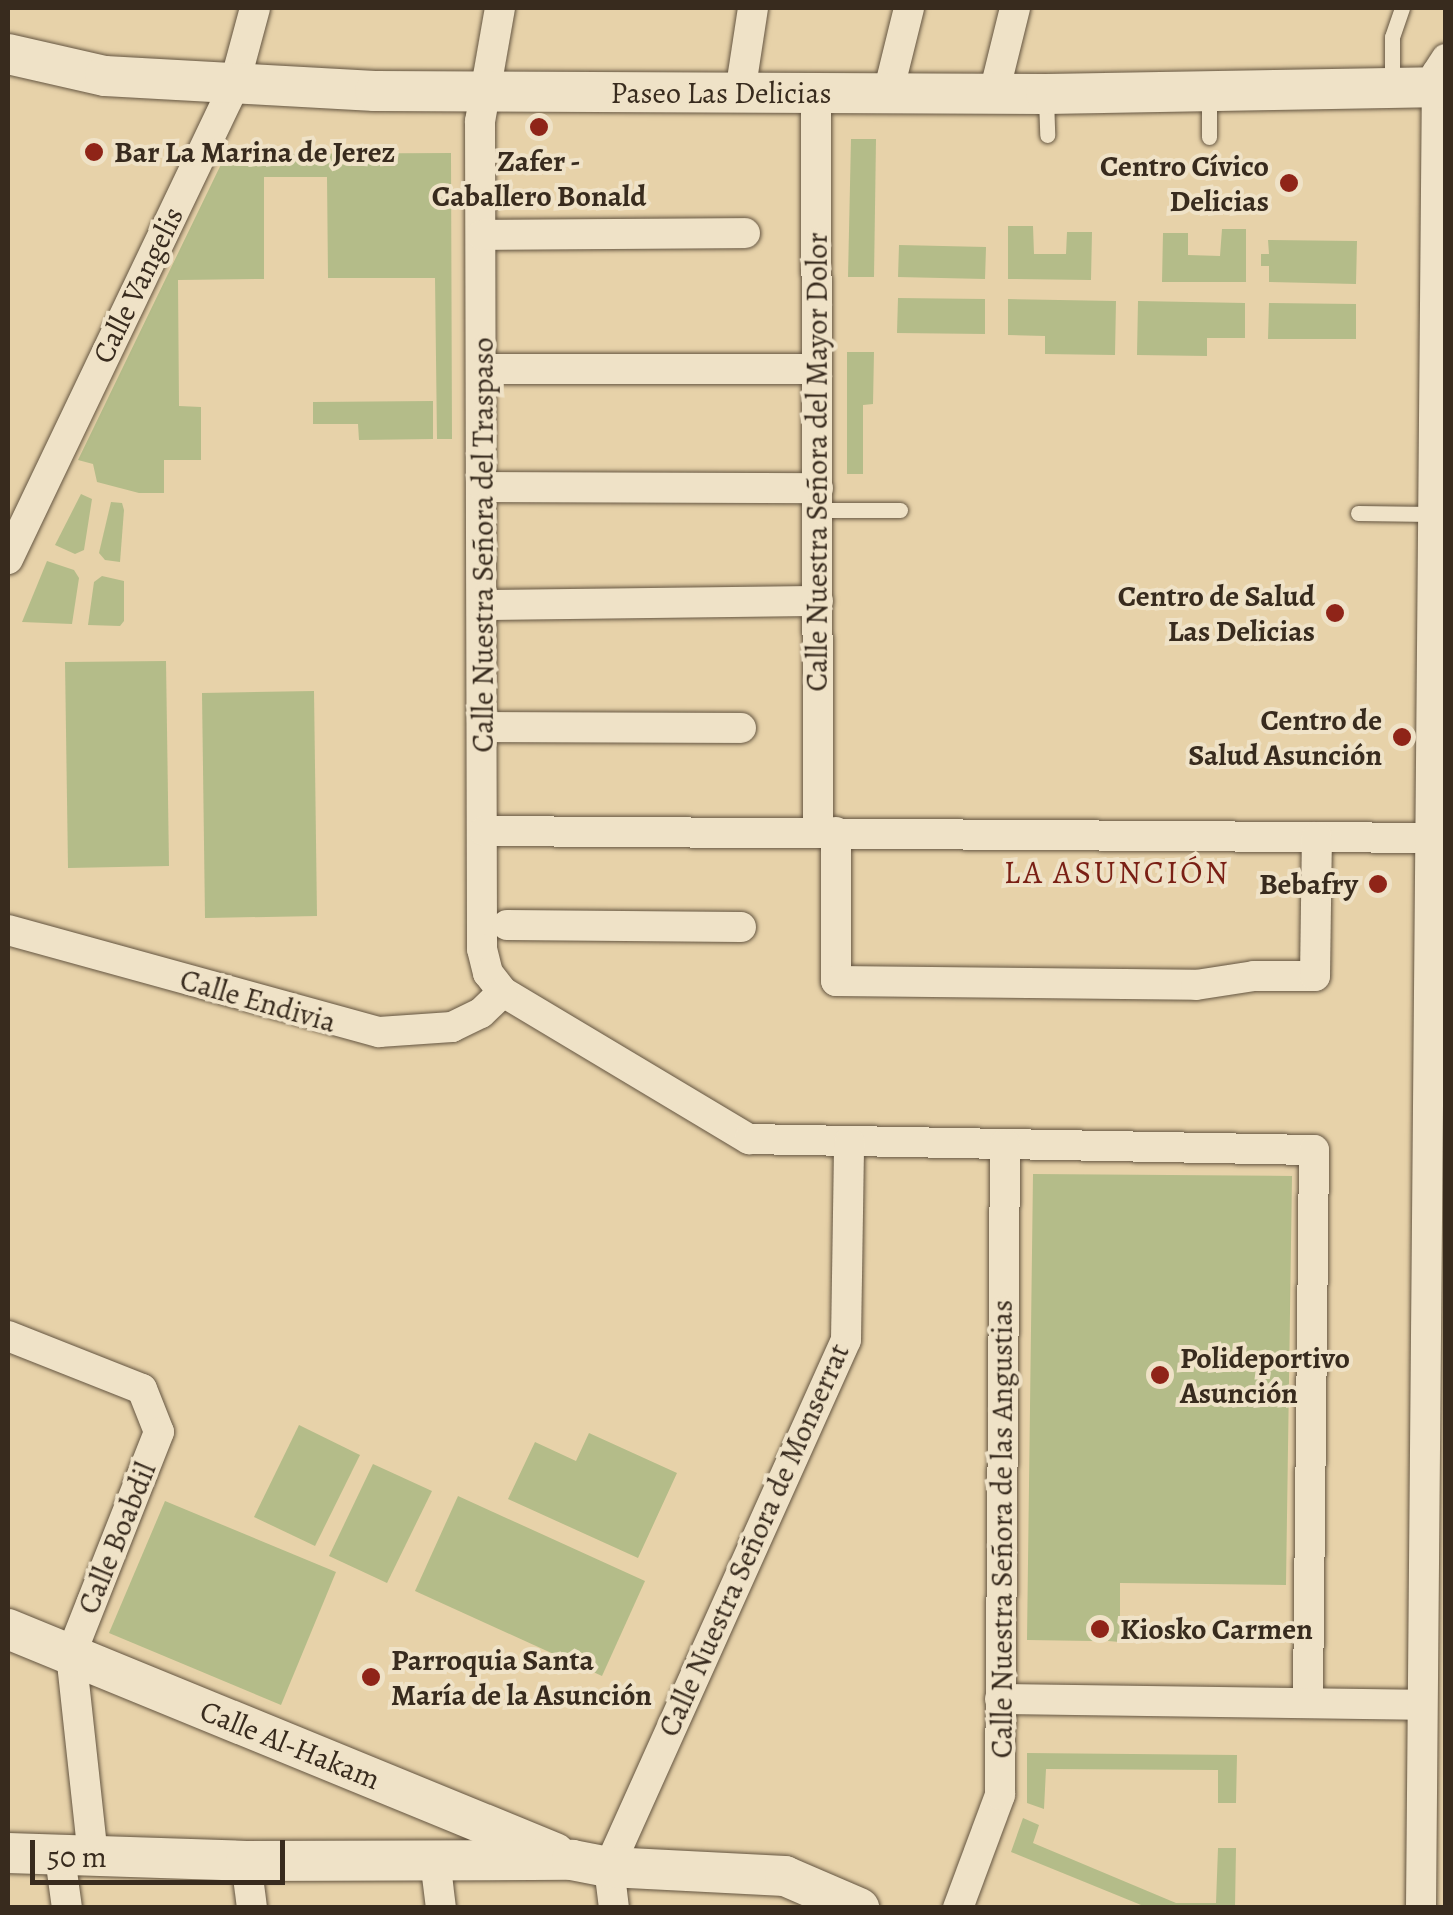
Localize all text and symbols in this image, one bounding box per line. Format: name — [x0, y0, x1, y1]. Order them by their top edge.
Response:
street label: Paseo Las Delicias — [610, 75, 832, 111]
marker: Zafer - Caballero Bonald — [528, 116, 550, 138]
place label: Bar La Marina de Jerez — [114, 134, 395, 170]
marker: Bar La Marina de Jerez — [83, 141, 105, 163]
place label: Zafer - Caballero Bonald — [432, 143, 646, 214]
place label: Centro Cívico Delicias — [1100, 148, 1269, 218]
marker: Centro Cívico Delicias — [1278, 172, 1300, 194]
street label: Calle Vangelis — [85, 201, 191, 369]
street label: Calle Nuestra Señora del Mayor Dolor — [799, 232, 835, 692]
street label: Calle Nuestra Señora del Traspaso — [465, 337, 501, 753]
place label: Centro de Salud Las Delicias — [1118, 578, 1315, 648]
marker: Centro de Salud Las Delicias — [1324, 602, 1346, 624]
place label: Centro de Salud Asunción — [1188, 702, 1382, 772]
marker: Centro de Salud Asunción — [1391, 726, 1413, 748]
district label: LA ASUNCIÓN — [1004, 853, 1230, 891]
place label: Bebafry — [1259, 866, 1358, 902]
marker: Bebafry — [1367, 873, 1389, 895]
street label: Calle Endivia — [176, 962, 340, 1040]
street label: Calle Nuestra Señora de las Angustias — [984, 1300, 1020, 1758]
street label: Calle Nuestra Señora de Monserrat — [651, 1338, 857, 1742]
place label: Polideportivo Asunción — [1180, 1340, 1350, 1410]
marker: Polideportivo Asunción — [1149, 1364, 1171, 1386]
street label: Calle Boabdil — [70, 1457, 164, 1619]
place label: Kiosko Carmen — [1120, 1611, 1313, 1647]
marker: Kiosko Carmen — [1089, 1618, 1111, 1640]
place label: Parroquia Santa María de la Asunción — [391, 1642, 652, 1712]
marker: Parroquia Santa María de la Asunción — [360, 1666, 382, 1688]
street label: Calle Al-Hakam — [195, 1693, 385, 1797]
scale bar — [35, 1820, 290, 1882]
text: 50 m — [47, 1837, 107, 1877]

